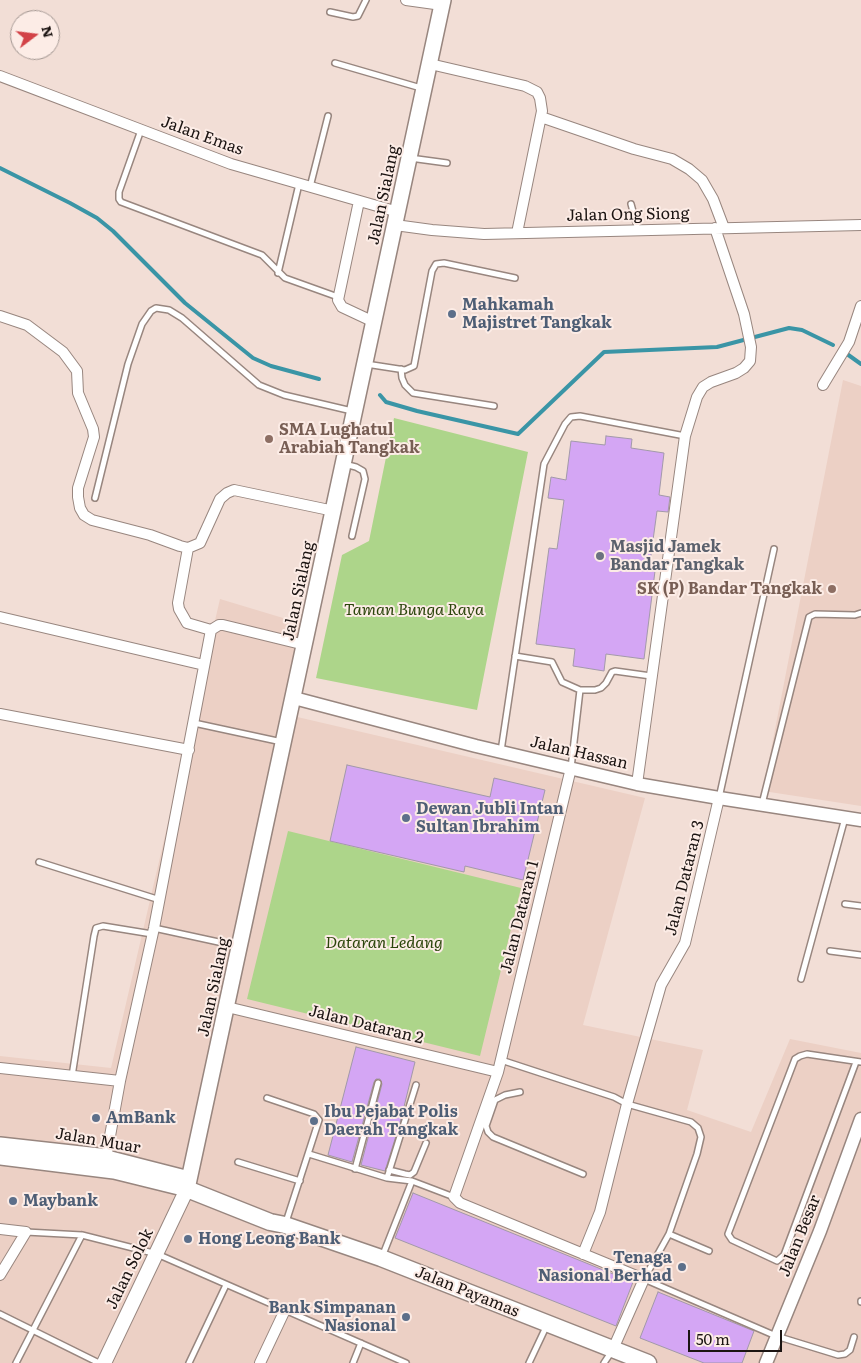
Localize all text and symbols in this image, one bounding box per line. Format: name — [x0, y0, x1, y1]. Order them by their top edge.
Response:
north arrow — [10, 10, 60, 60]
text: N — [37, 23, 60, 40]
street label: Jalan Emas — [158, 112, 246, 160]
street label: Jalan Sialang — [364, 143, 404, 247]
street label: Jalan Ong Siong — [566, 204, 690, 226]
place label: Mahkamah Majistret Tangkak — [462, 295, 612, 333]
marker: Mahkamah Majistret Tangkak — [446, 308, 458, 320]
place label: SMA Lughatul Arabiah Tangkak — [279, 420, 420, 458]
marker: SMA Lughatul Arabiah Tangkak — [263, 433, 275, 445]
place label: Masjid Jamek Bandar Tangkak — [610, 537, 744, 575]
street label: Jalan Sialang — [279, 539, 319, 643]
marker: Masjid Jamek Bandar Tangkak — [594, 550, 606, 562]
place label: SK (P) Bandar Tangkak — [637, 579, 822, 599]
marker: SK (P) Bandar Tangkak — [826, 583, 838, 595]
park label: Taman Bunga Raya — [344, 600, 484, 620]
street label: Jalan Hassan — [528, 732, 630, 774]
place label: Dewan Jubli Intan Sultan Ibrahim — [416, 799, 564, 837]
marker: Dewan Jubli Intan Sultan Ibrahim — [400, 812, 412, 824]
street label: Jalan Dataran 3 — [661, 818, 709, 938]
street label: Jalan Dataran 1 — [497, 858, 543, 976]
park label: Dataran Ledang — [325, 933, 443, 953]
street label: Jalan Sialang — [194, 935, 234, 1039]
street label: Jalan Dataran 2 — [307, 1001, 425, 1049]
place label: Ibu Pejabat Polis Daerah Tangkak — [324, 1102, 458, 1140]
place label: AmBank — [106, 1108, 176, 1128]
marker: AmBank — [90, 1112, 102, 1124]
marker: Ibu Pejabat Polis Daerah Tangkak — [308, 1115, 320, 1127]
street label: Jalan Muar — [54, 1124, 142, 1158]
place label: Maybank — [23, 1191, 98, 1211]
street label: Jalan Besar — [775, 1192, 825, 1280]
marker: Maybank — [7, 1195, 19, 1207]
street label: Jalan Solok — [102, 1226, 158, 1312]
place label: Hong Leong Bank — [198, 1229, 340, 1249]
marker: Hong Leong Bank — [182, 1233, 194, 1245]
place label: Tenaga Nasional Berhad — [538, 1248, 672, 1286]
marker: Tenaga Nasional Berhad — [676, 1261, 688, 1273]
street label: Jalan Payamas — [412, 1262, 522, 1322]
place label: Bank Simpanan Nasional — [268, 1298, 396, 1336]
marker: Bank Simpanan Nasional — [400, 1311, 412, 1323]
scale bar — [691, 1320, 785, 1352]
text: 50 m — [696, 1327, 730, 1350]

